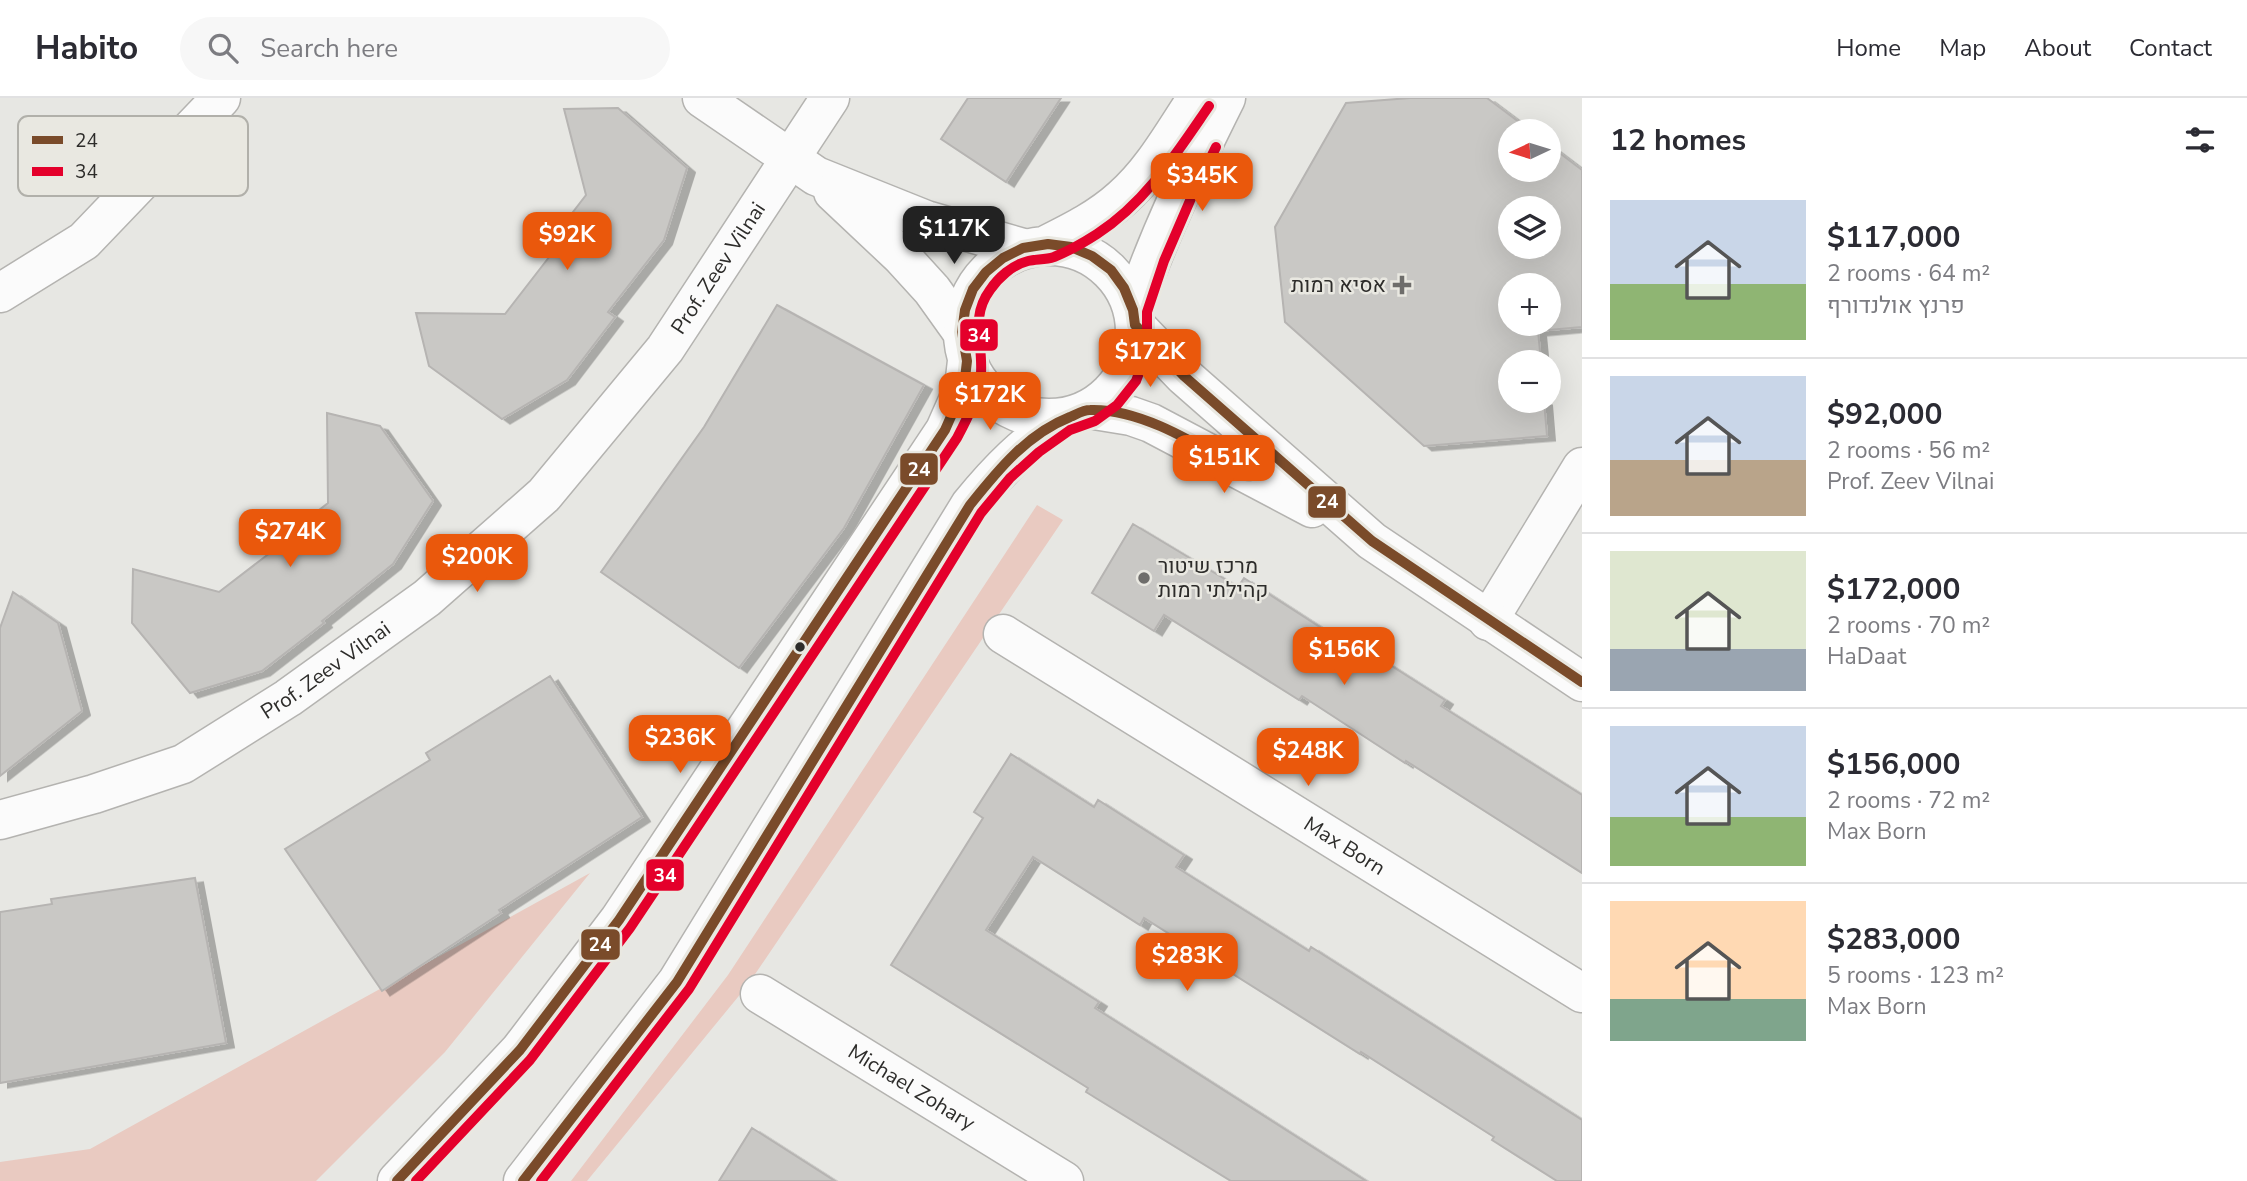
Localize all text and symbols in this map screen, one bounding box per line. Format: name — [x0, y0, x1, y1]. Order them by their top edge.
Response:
search box — [180, 17, 670, 80]
text: Habito — [35, 26, 138, 71]
icon: search — [204, 29, 242, 67]
text: Search here — [260, 31, 398, 66]
text: Home — [1836, 32, 1901, 64]
text: Map — [1939, 32, 1986, 64]
text: About — [2024, 32, 2091, 64]
text: Contact — [2129, 32, 2212, 64]
legend — [18, 116, 248, 196]
north arrow — [1498, 119, 1561, 182]
map controls — [1498, 119, 1561, 413]
text: 12 homes — [1610, 120, 1746, 161]
icon: filters — [2181, 121, 2219, 159]
text: 24 — [75, 128, 98, 154]
pin: $345K — [1153, 153, 1251, 213]
text: 34 — [75, 159, 98, 185]
text: $345K — [1167, 160, 1237, 191]
button: layers — [1498, 196, 1561, 259]
street label: Prof. Zeev Vilnai — [664, 197, 772, 340]
pin: $117K — [905, 206, 1003, 266]
pin: $92K — [526, 212, 608, 272]
text: $117K — [919, 213, 989, 244]
text: $117,000 — [1827, 217, 1960, 258]
text: $92K — [539, 219, 595, 250]
icon: home — [1666, 228, 1750, 312]
text: 2 rooms · 64 m² — [1827, 258, 1990, 289]
place label: אסיא רמות — [1291, 271, 1386, 299]
button: + — [1498, 273, 1561, 336]
marker: אסיא רמות — [1392, 275, 1412, 295]
text: פרנץ אולנדורף — [1827, 290, 1965, 321]
line badge: 34 — [959, 318, 999, 352]
text: 34 — [968, 323, 990, 349]
pin: $172K — [1101, 330, 1199, 389]
text: $172K — [1115, 336, 1185, 367]
button: − — [1498, 350, 1561, 413]
pin: $172K — [941, 372, 1039, 432]
text: $172K — [955, 379, 1025, 410]
text: $92,000 — [1827, 394, 1942, 435]
icon: home — [1666, 404, 1750, 488]
text: 2 rooms · 56 m² — [1827, 435, 1990, 466]
pin: $151K — [1175, 436, 1273, 495]
text: $151K — [1189, 442, 1259, 473]
line badge: 24 — [899, 452, 939, 486]
text: 24 — [908, 457, 930, 483]
text: Prof. Zeev Vilnai — [1827, 466, 1994, 497]
line badge: 24 — [1307, 485, 1347, 519]
text: 24 — [1316, 489, 1338, 515]
pin: $274K — [241, 510, 339, 569]
text: $274K — [255, 516, 325, 547]
pin: $200K — [428, 534, 526, 594]
text: $200K — [442, 541, 512, 572]
place label: מרכז שיטור קהילתי רמות — [1158, 552, 1268, 604]
text: $172,000 — [1827, 569, 1960, 610]
marker: מרכז שיטור קהילתי רמות — [1136, 570, 1152, 586]
icon: home — [1666, 579, 1750, 663]
text: 2 rooms · 70 m² — [1827, 610, 1990, 641]
street label: Prof. Zeev Vilnai — [255, 615, 396, 726]
pin: $156K — [1295, 628, 1393, 687]
text: $156K — [1309, 634, 1379, 665]
unlabelled marker — [793, 640, 807, 654]
text: HaDaat — [1827, 641, 1906, 672]
pin: $236K — [631, 716, 729, 775]
text: $236K — [645, 722, 715, 753]
pin: $248K — [1259, 728, 1357, 788]
text: $248K — [1273, 735, 1343, 766]
text: $156,000 — [1827, 744, 1960, 785]
icon: home — [1666, 754, 1750, 838]
text: 2 rooms · 72 m² — [1827, 785, 1990, 816]
street label: Max Born — [1299, 810, 1391, 882]
text: Max Born — [1827, 816, 1926, 847]
line badge: 34 — [645, 858, 685, 892]
text: 34 — [654, 863, 676, 889]
text: $283,000 — [1827, 919, 1960, 960]
line badge: 24 — [580, 928, 621, 961]
icon: home — [1666, 929, 1750, 1013]
text: 24 — [589, 932, 611, 958]
pin: $283K — [1138, 934, 1236, 993]
text: $283K — [1152, 940, 1222, 971]
text: 5 rooms · 123 m² — [1827, 960, 2004, 991]
text: Max Born — [1827, 991, 1926, 1022]
street label: Michael Zohary — [843, 1038, 981, 1137]

